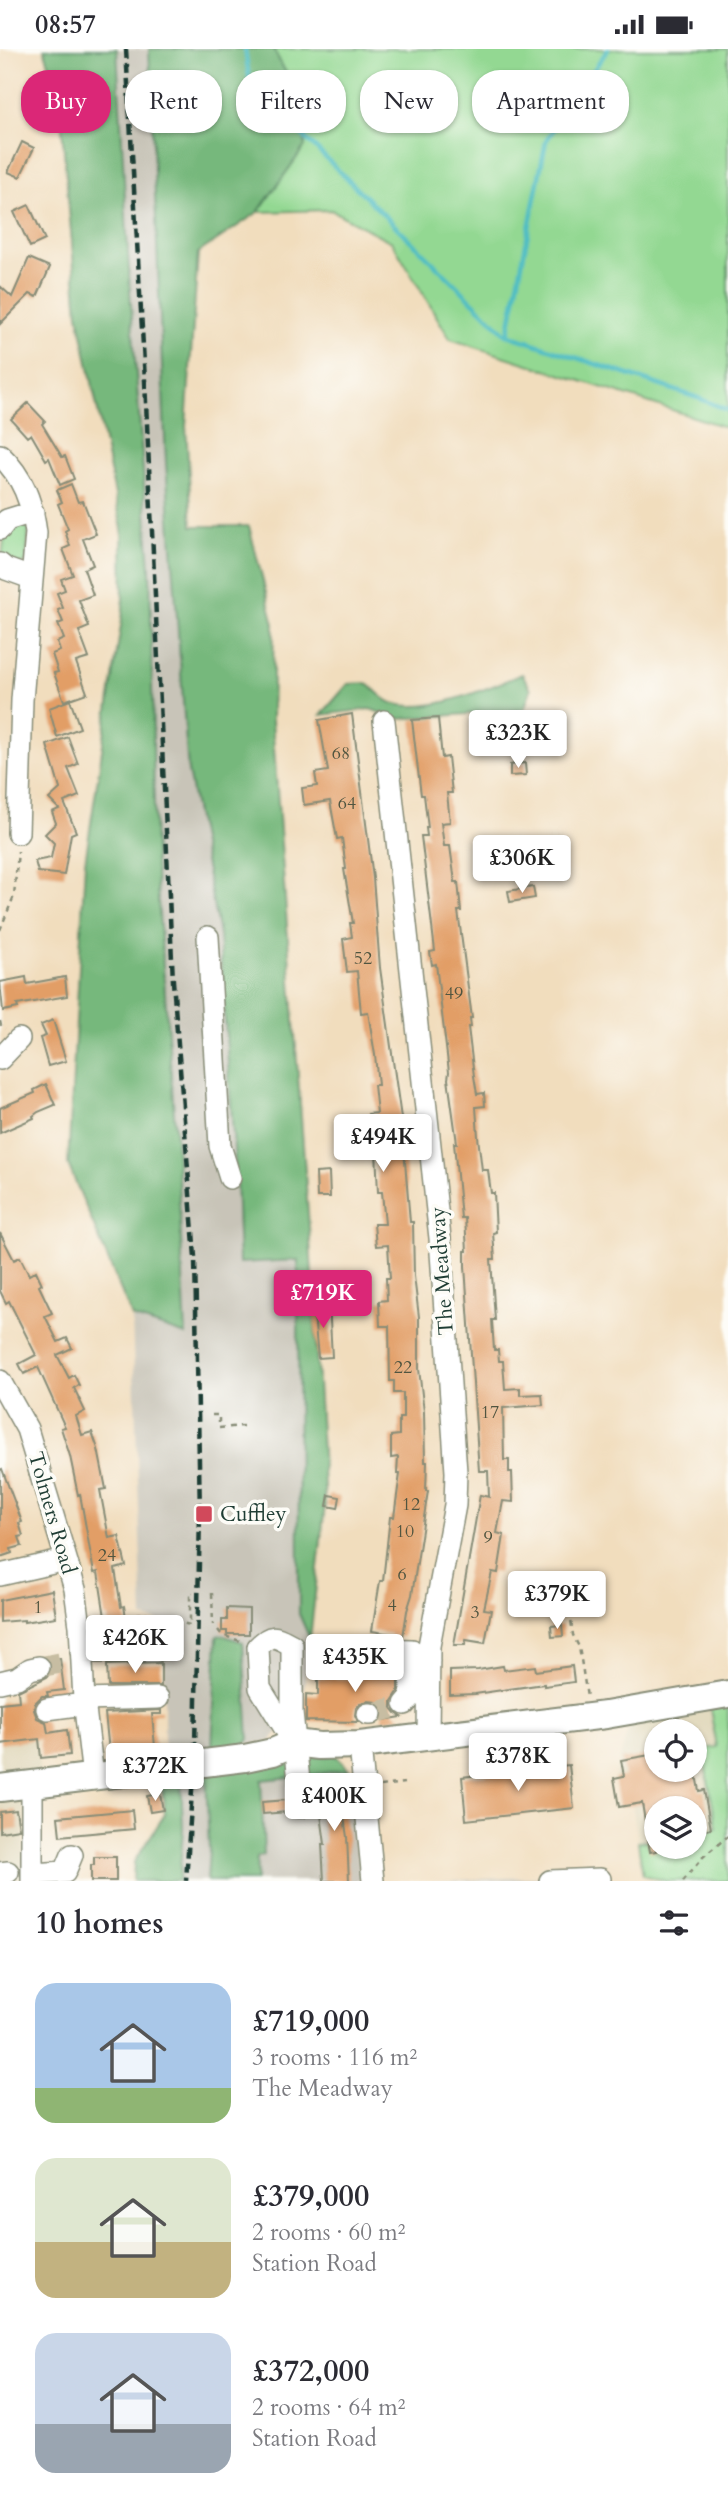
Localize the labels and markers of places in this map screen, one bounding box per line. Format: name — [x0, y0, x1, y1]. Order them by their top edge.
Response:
pin: £323K — [469, 711, 567, 770]
pin: £306K — [473, 835, 571, 895]
pin: £494K — [334, 1115, 432, 1174]
pin: £719K — [274, 1271, 372, 1330]
place label: Cuffley — [220, 1500, 287, 1529]
marker: Cuffley — [194, 1504, 214, 1524]
pin: £379K — [508, 1571, 606, 1631]
pin: £426K — [86, 1615, 184, 1675]
pin: £435K — [306, 1635, 404, 1694]
pin: £378K — [469, 1733, 567, 1793]
pin: £372K — [106, 1743, 204, 1803]
pin: £400K — [285, 1773, 383, 1833]

